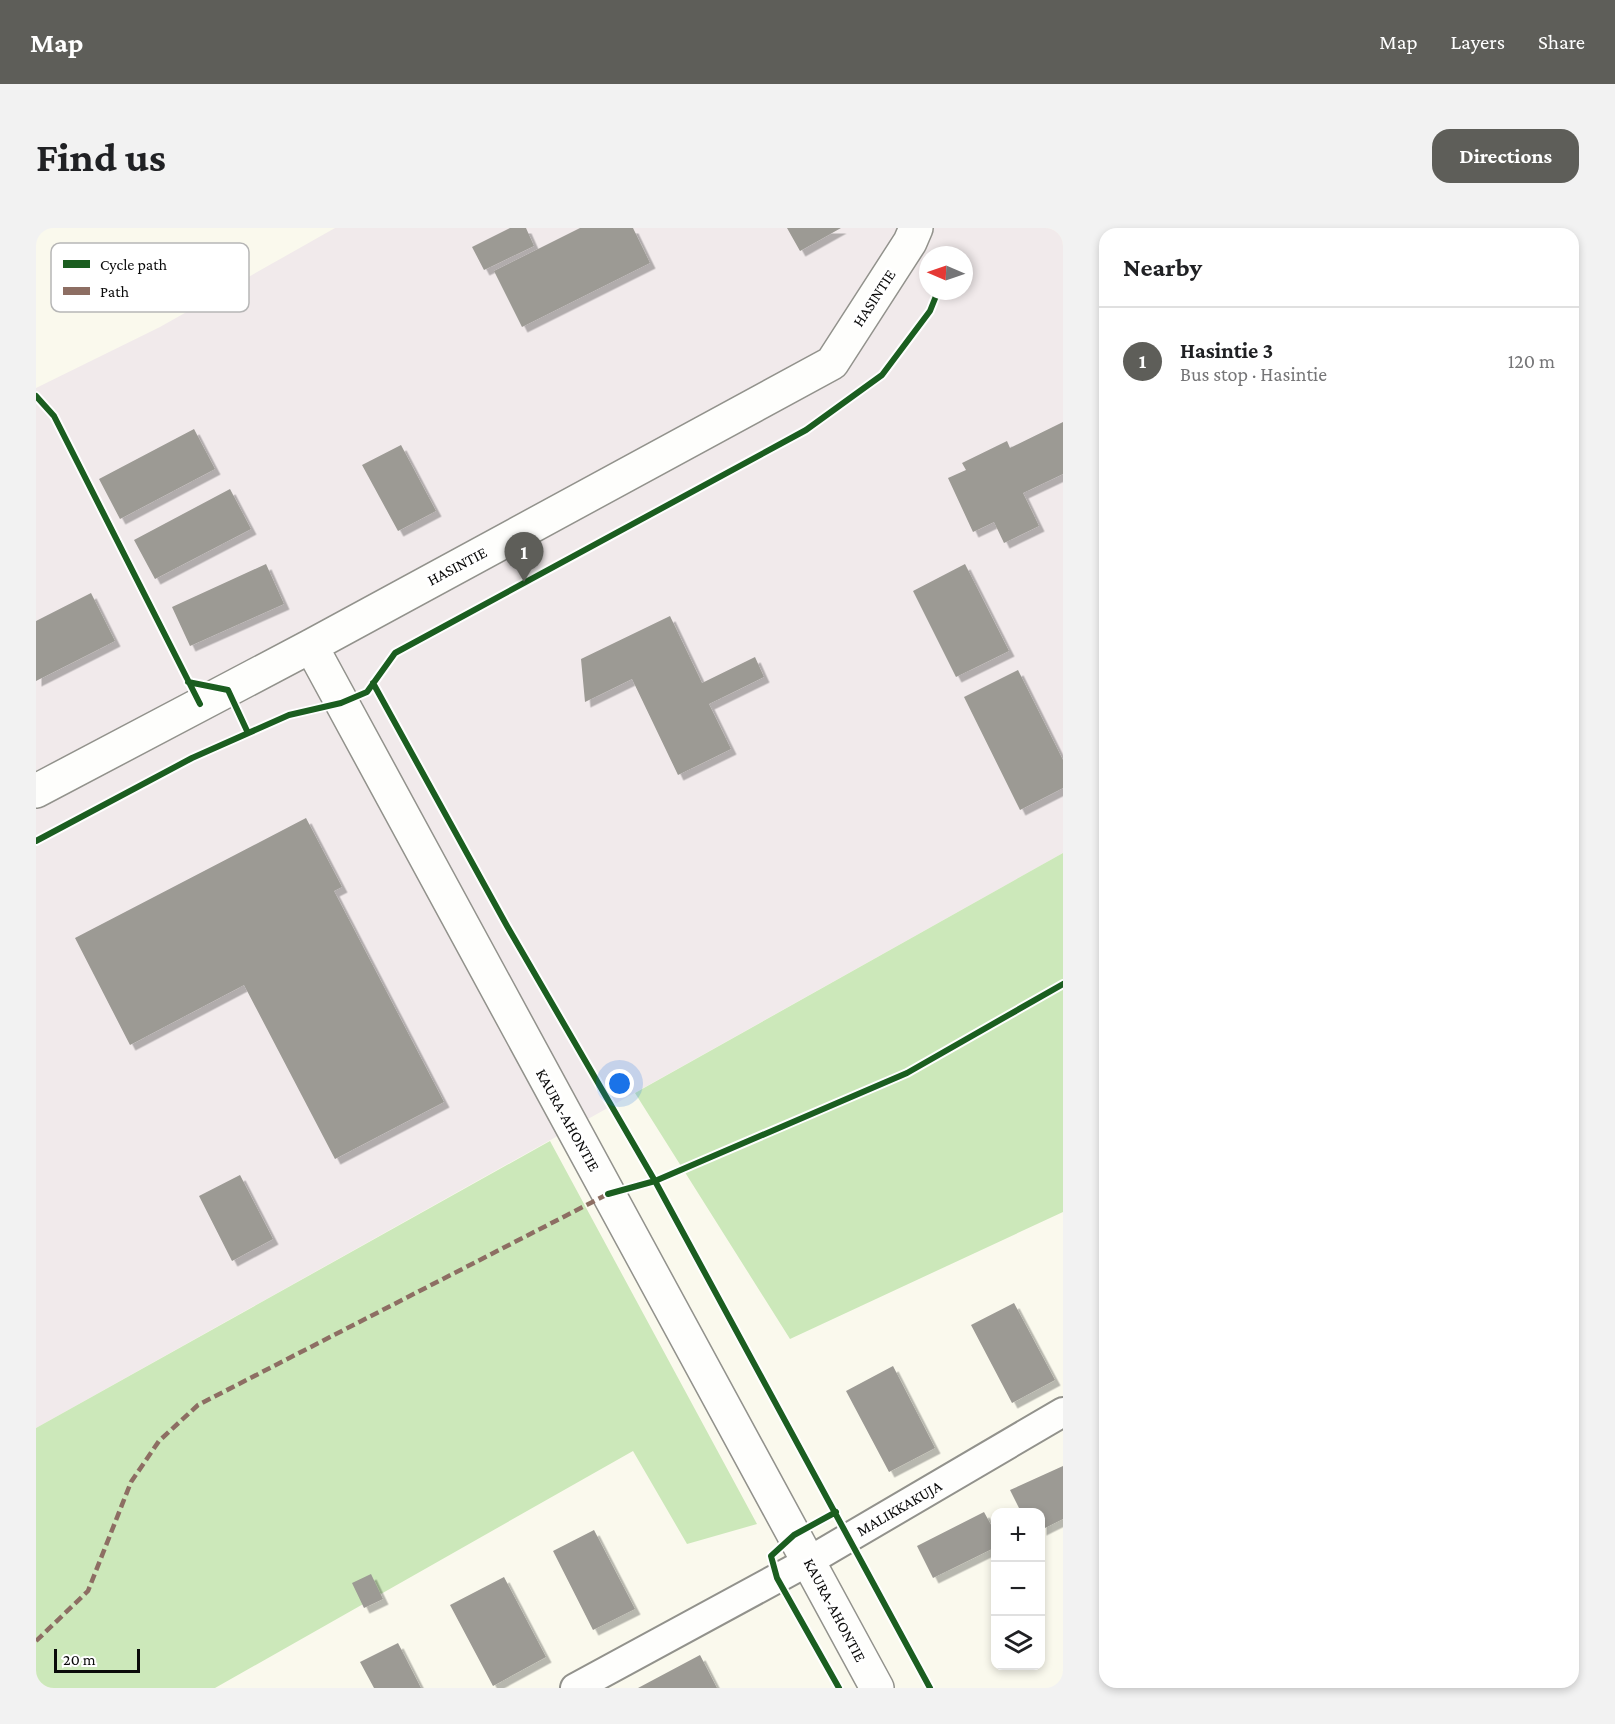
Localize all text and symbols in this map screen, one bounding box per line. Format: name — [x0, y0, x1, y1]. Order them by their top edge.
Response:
text: Map — [30, 27, 83, 58]
text: Map — [1379, 30, 1418, 54]
text: Layers — [1451, 30, 1505, 54]
text: Share — [1538, 30, 1585, 54]
button: Directions — [1432, 129, 1579, 183]
text: Find us — [36, 133, 166, 180]
legend — [51, 243, 249, 312]
north arrow — [919, 246, 973, 300]
text: Nearby — [1123, 253, 1202, 282]
text: Cycle path — [100, 256, 167, 274]
street label: HASINTIE — [849, 266, 899, 330]
text: Path — [100, 283, 130, 300]
text: Hasintie 3 — [1180, 338, 1273, 363]
text: 1 — [1139, 350, 1146, 372]
text: 120 m — [1508, 350, 1555, 372]
text: Bus stop · Hasintie — [1180, 363, 1327, 385]
pin: 1 — [504, 532, 544, 582]
street label: HASINTIE — [424, 543, 490, 589]
street label: KAURA-AHONTIE — [533, 1066, 603, 1174]
your location — [605, 1069, 634, 1098]
street label: MALIKKAKUJA — [853, 1476, 946, 1540]
map controls — [991, 1508, 1045, 1670]
button: + — [991, 1508, 1045, 1562]
street label: KAURA-AHONTIE — [801, 1555, 870, 1665]
button: − — [991, 1562, 1045, 1616]
button: layers — [991, 1616, 1045, 1670]
scale bar — [54, 1646, 140, 1674]
text: 20 m — [63, 1651, 96, 1668]

